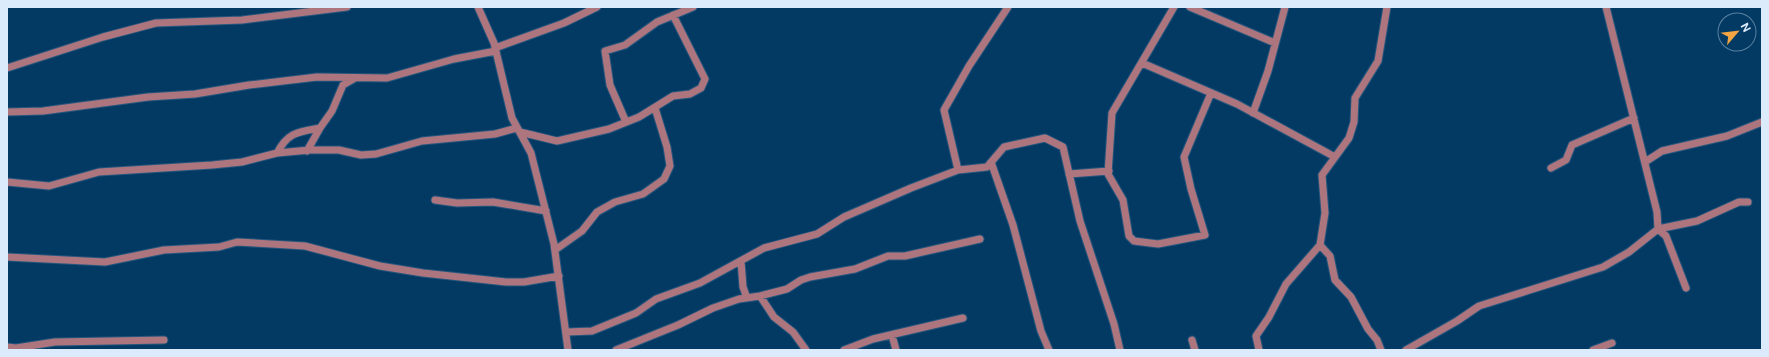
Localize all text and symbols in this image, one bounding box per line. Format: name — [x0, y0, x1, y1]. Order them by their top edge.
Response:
north arrow — [1717, 12, 1757, 52]
text: N — [1739, 21, 1753, 34]

